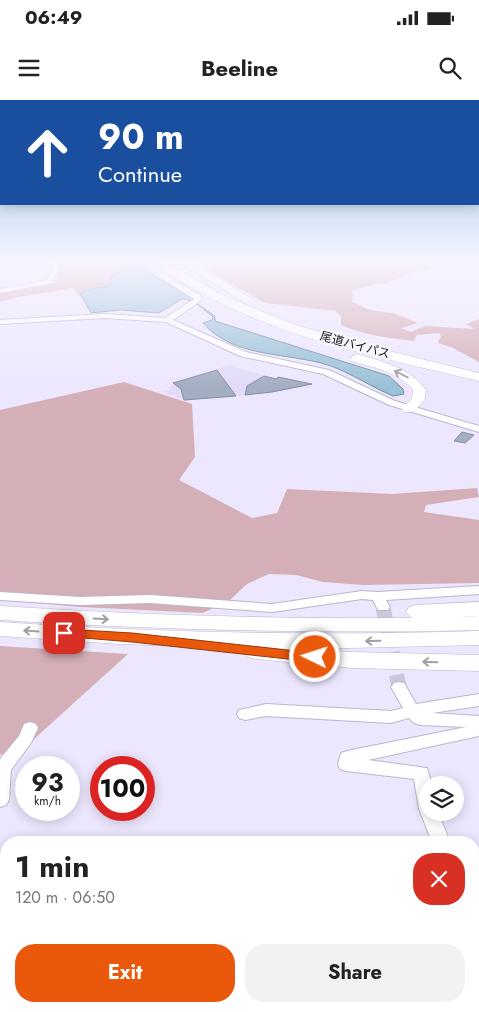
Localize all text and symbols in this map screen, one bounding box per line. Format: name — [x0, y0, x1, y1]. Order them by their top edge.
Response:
text: 06:49 — [25, 4, 82, 31]
text: Beeline — [201, 52, 278, 84]
icon: menu — [15, 54, 43, 82]
icon: search — [436, 54, 464, 82]
text: 90 m — [98, 112, 184, 162]
icon: ahead — [15, 120, 80, 185]
text: Continue — [98, 158, 182, 190]
street label: 尾道バイパス — [318, 327, 392, 363]
one-way arrow — [394, 369, 409, 378]
pin — [43, 612, 85, 654]
one-way arrow — [93, 614, 109, 623]
icon: arrive — [50, 619, 78, 647]
one-way arrow — [23, 626, 39, 635]
position arrow — [288, 630, 340, 682]
one-way arrow — [365, 636, 381, 646]
one-way arrow — [423, 658, 439, 667]
speed limit sign: 100 — [90, 756, 155, 821]
text: 93 — [31, 764, 64, 800]
map controls — [419, 776, 464, 821]
button: layers — [419, 776, 464, 821]
text: km/h — [34, 792, 61, 810]
text: 1 min — [15, 845, 89, 888]
button: close — [413, 853, 465, 905]
text: 120 m · 06:50 — [15, 886, 115, 909]
button: Exit — [15, 944, 235, 1002]
button: Share — [245, 944, 465, 1002]

